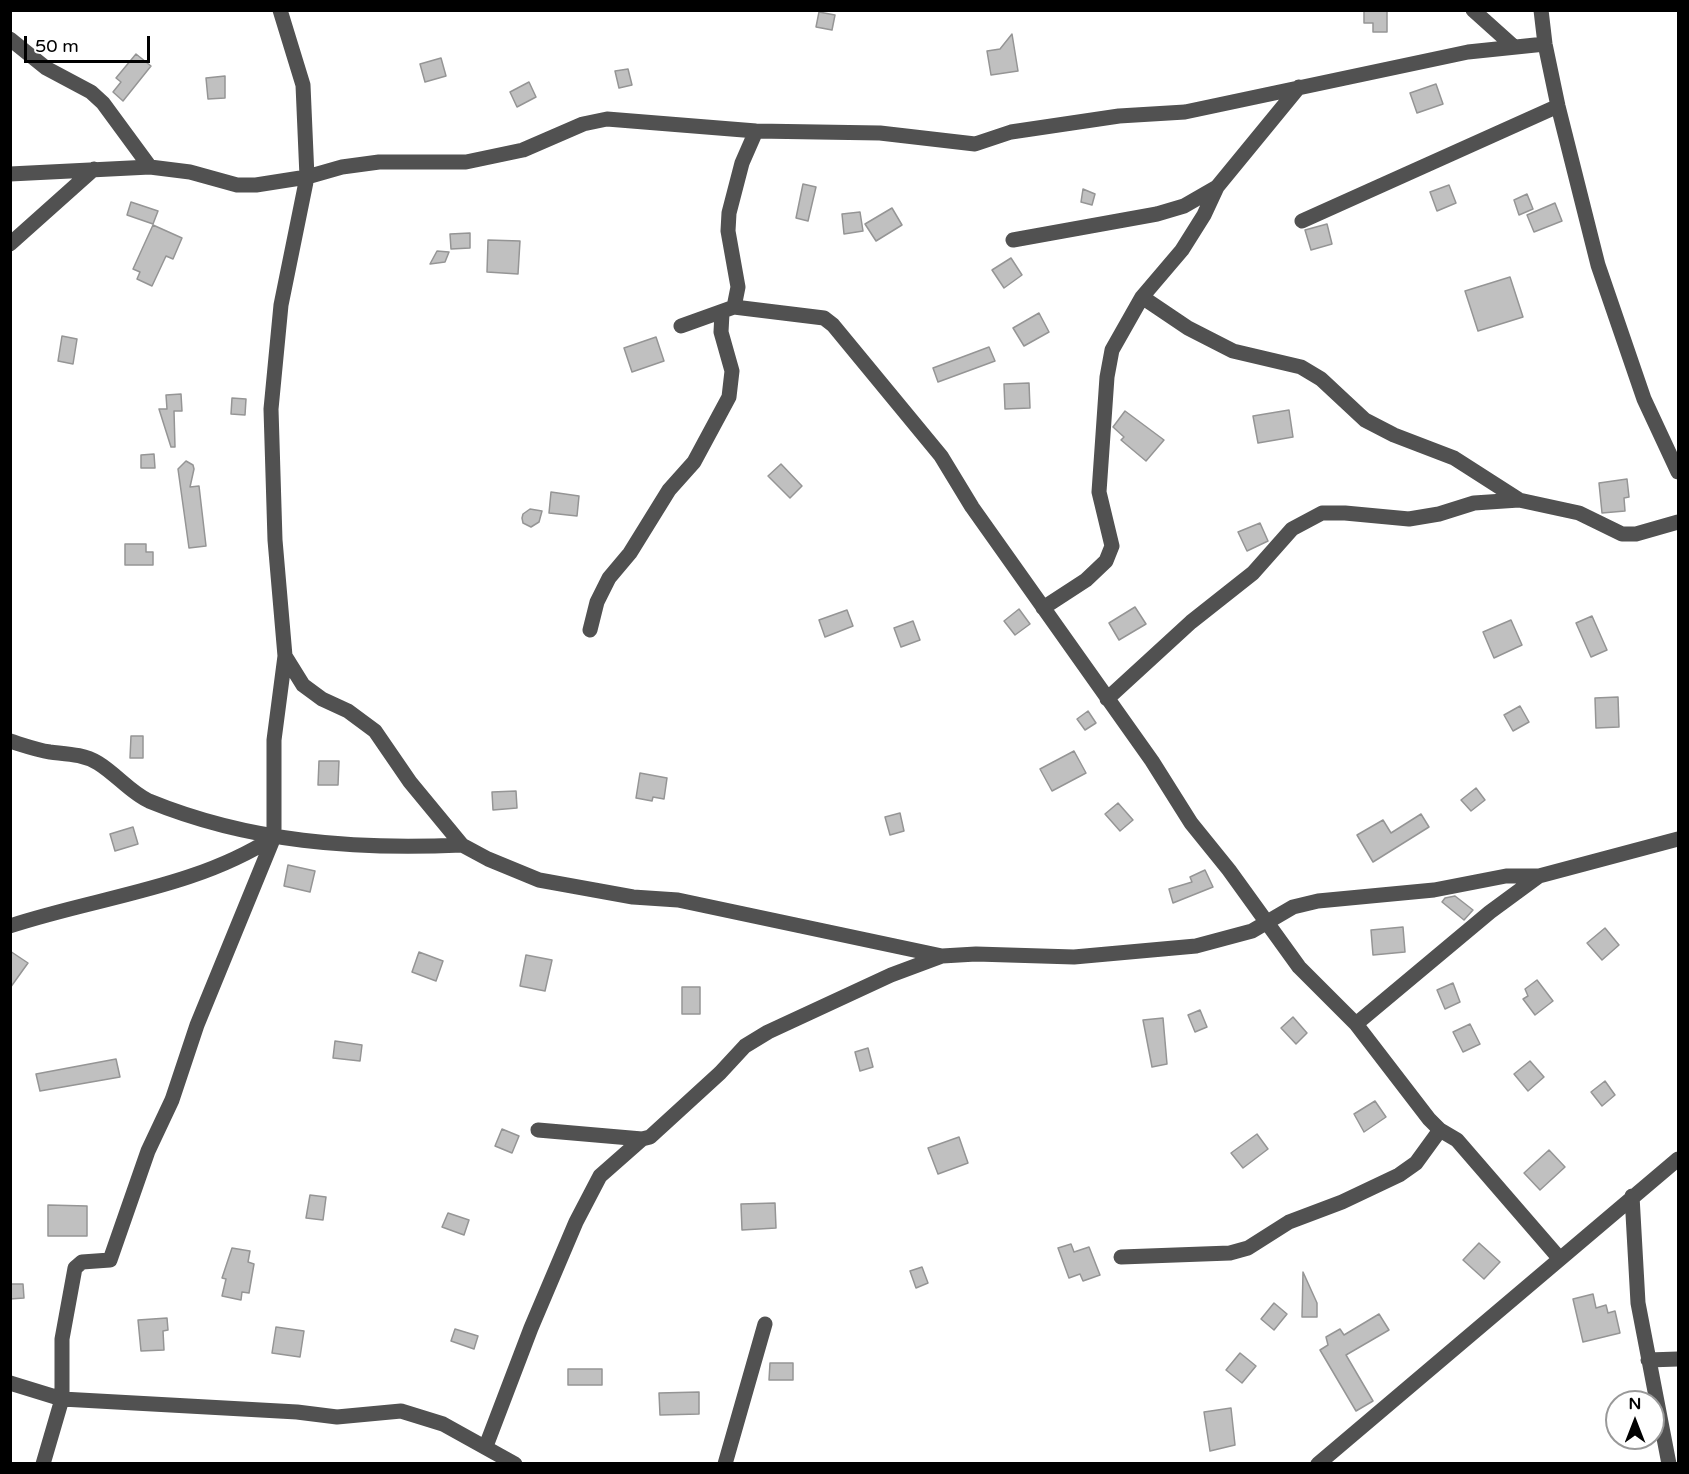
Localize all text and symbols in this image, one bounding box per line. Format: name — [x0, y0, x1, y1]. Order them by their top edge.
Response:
scale bar — [27, 24, 153, 62]
text: 50 m — [35, 35, 79, 57]
north arrow — [1605, 1390, 1665, 1450]
text: N — [1629, 1394, 1641, 1414]

